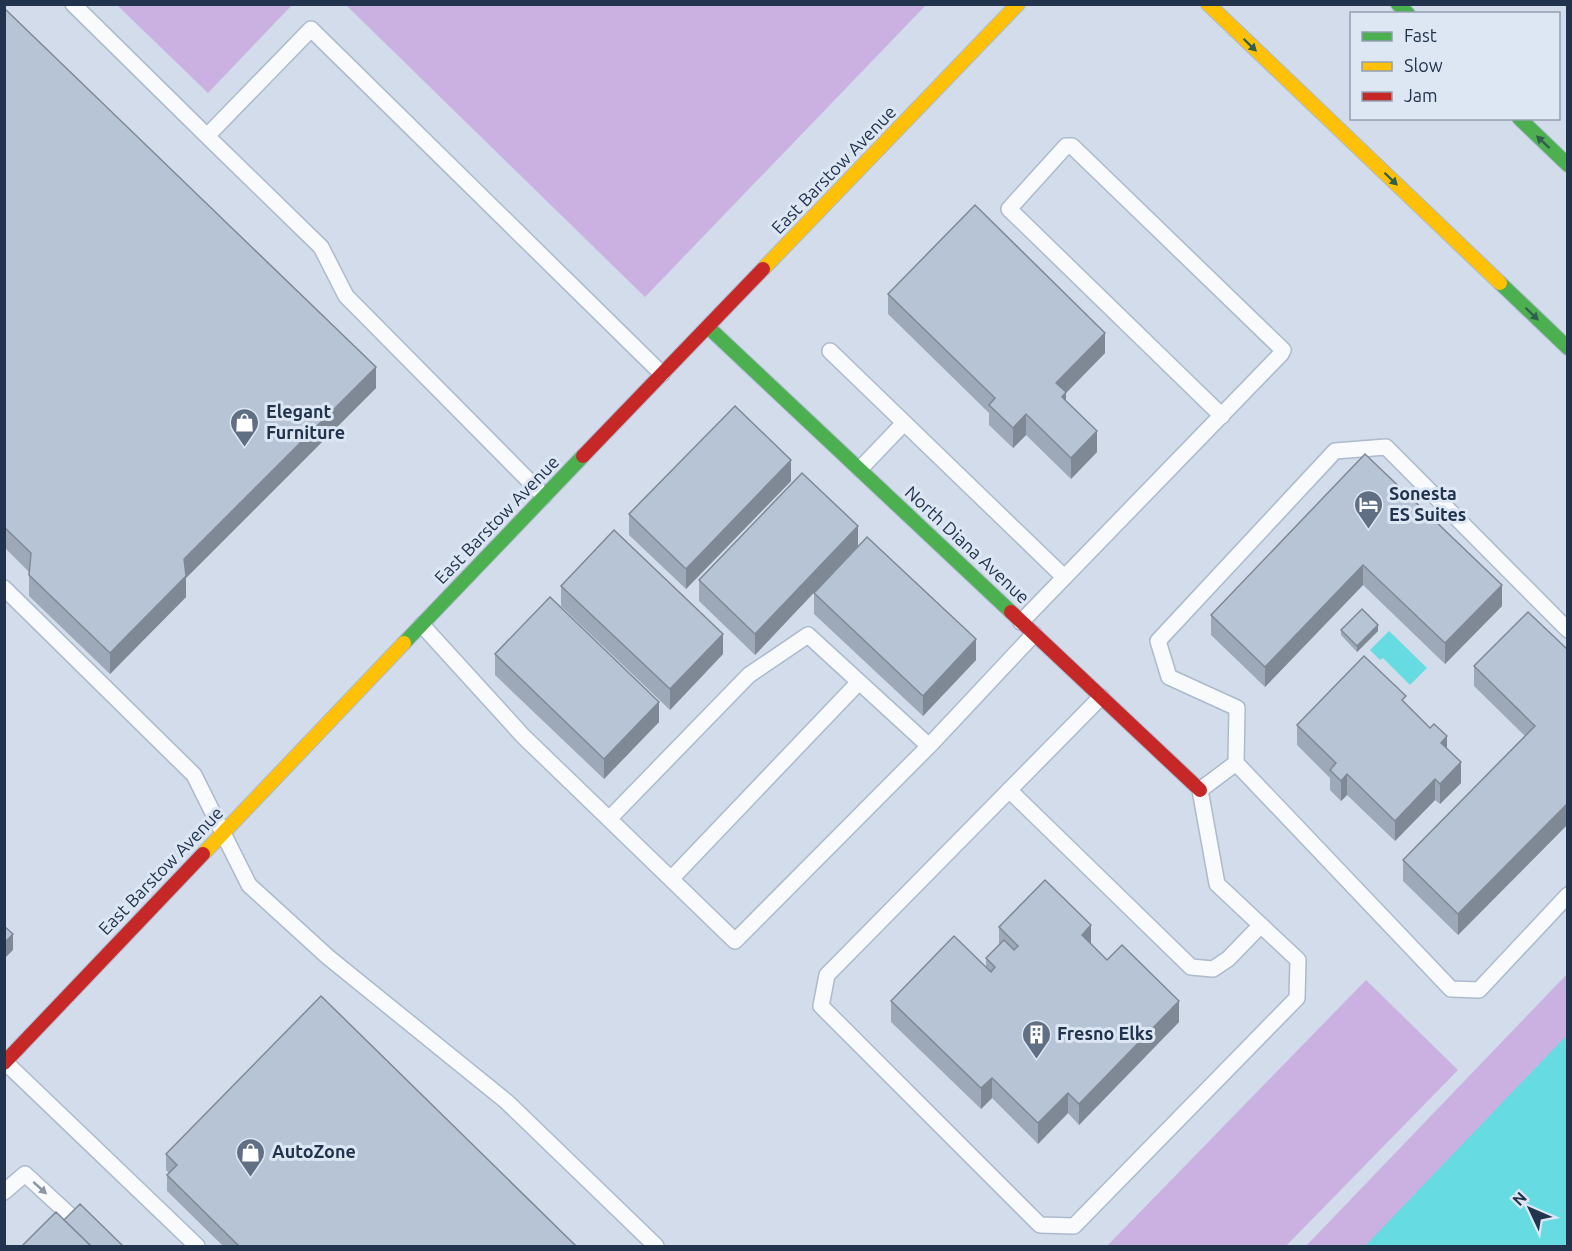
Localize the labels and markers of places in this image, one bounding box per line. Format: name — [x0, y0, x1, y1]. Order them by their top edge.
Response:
place label: Elegant Furniture — [266, 401, 345, 442]
shop icon: Elegant Furniture — [229, 406, 261, 448]
place label: Sonesta ES Suites — [1389, 483, 1466, 524]
hotel icon: Sonesta ES Suites — [1352, 488, 1384, 530]
building icon: Fresno Elks — [1020, 1018, 1052, 1060]
place label: Fresno Elks — [1057, 1023, 1153, 1043]
shop icon: AutoZone — [235, 1136, 267, 1178]
place label: AutoZone — [272, 1141, 356, 1161]

